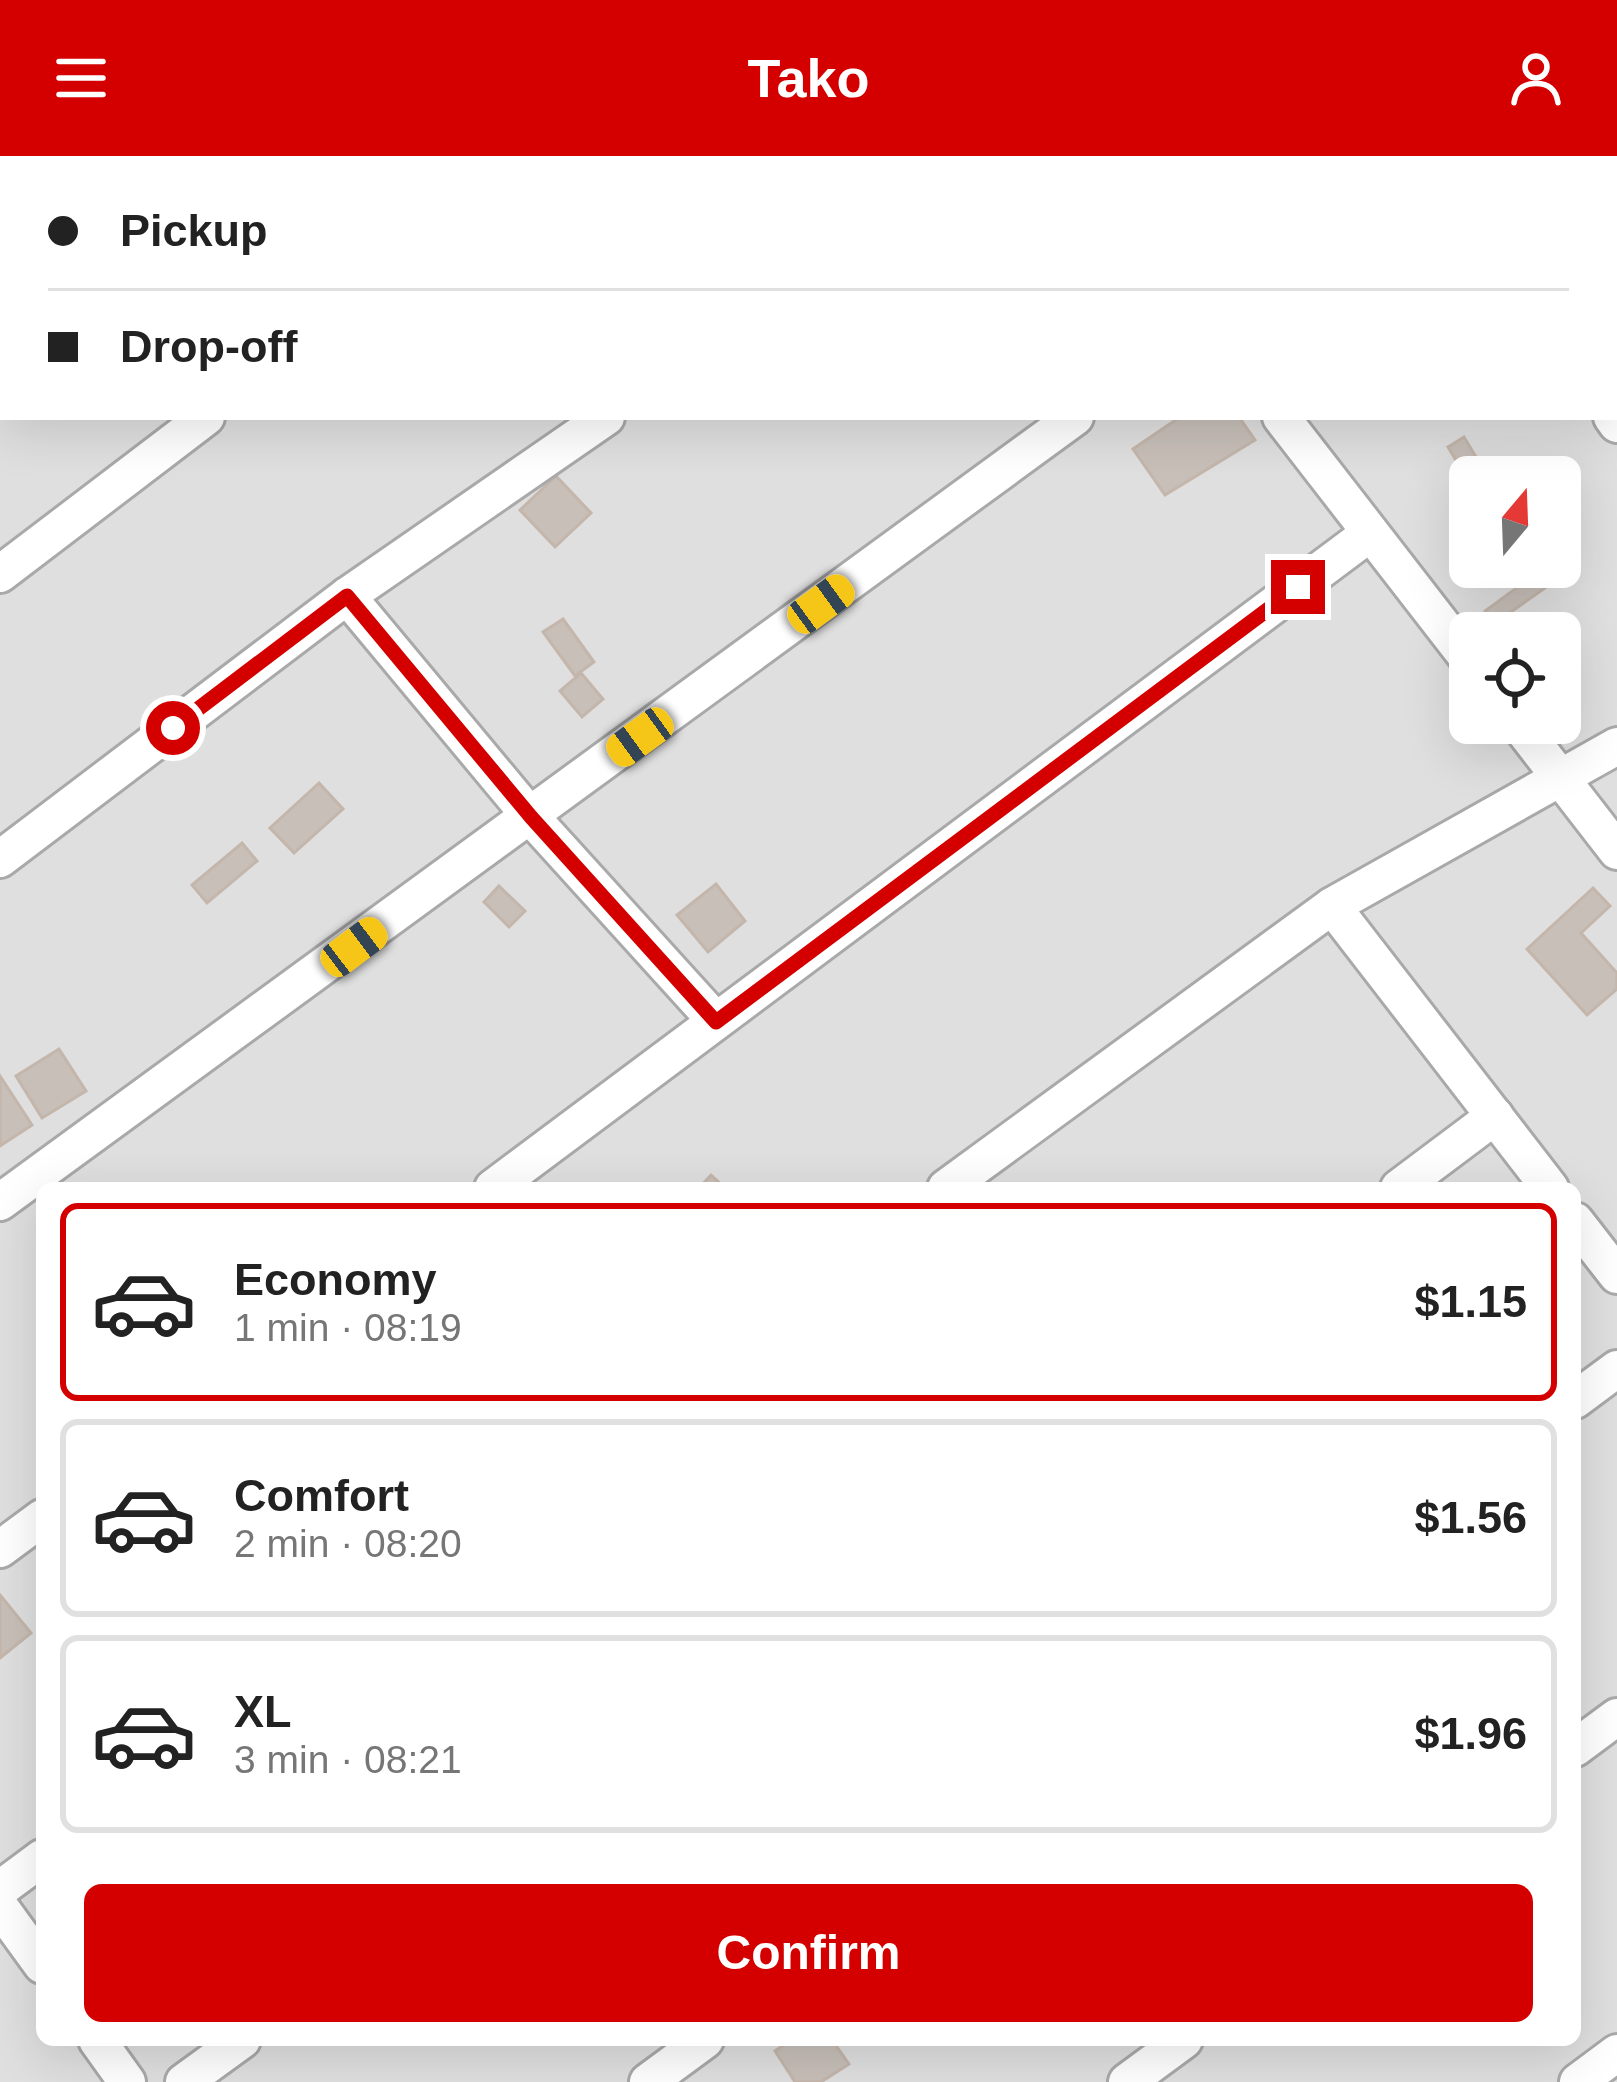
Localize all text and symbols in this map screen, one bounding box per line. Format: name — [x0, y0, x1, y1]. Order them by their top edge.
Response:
icon: menu — [48, 45, 114, 111]
icon: person — [1503, 45, 1569, 111]
text: Tako — [747, 48, 870, 108]
text: Pickup — [120, 205, 268, 256]
text: Drop-off — [120, 321, 297, 372]
north arrow — [1449, 456, 1581, 588]
map controls — [1449, 456, 1581, 744]
route end — [1271, 560, 1325, 614]
car — [781, 568, 861, 640]
button: locate — [1449, 612, 1581, 744]
route start — [146, 701, 200, 755]
car — [600, 701, 680, 773]
car — [314, 911, 394, 983]
icon: car — [90, 1248, 198, 1356]
text: Economy — [234, 1254, 437, 1305]
text: $1.15 — [1414, 1276, 1527, 1327]
text: 1 min · 08:19 — [234, 1306, 462, 1349]
icon: car — [90, 1464, 198, 1572]
text: Comfort — [234, 1470, 409, 1521]
text: $1.56 — [1414, 1492, 1527, 1543]
text: 2 min · 08:20 — [234, 1522, 462, 1565]
icon: car — [90, 1680, 198, 1788]
text: XL — [234, 1686, 292, 1737]
text: $1.96 — [1414, 1708, 1527, 1759]
text: 3 min · 08:21 — [234, 1738, 462, 1781]
button: Confirm — [84, 1884, 1533, 2022]

